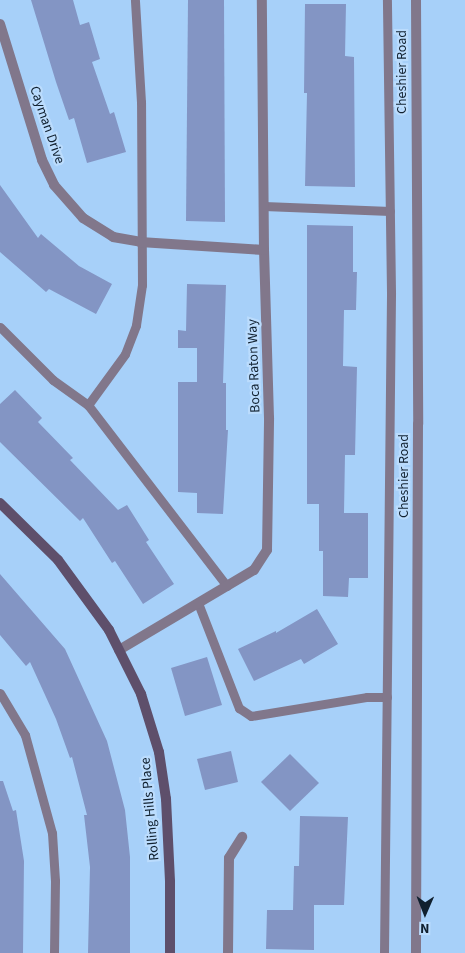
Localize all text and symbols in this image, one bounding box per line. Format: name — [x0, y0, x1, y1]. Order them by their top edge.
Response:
street label: Cheshier Road — [394, 30, 410, 114]
street label: Cayman Drive — [26, 84, 68, 166]
street label: Boca Raton Way — [244, 319, 264, 413]
street label: Cheshier Road — [396, 434, 412, 518]
street label: Rolling Hills Place — [137, 757, 163, 861]
north arrow — [400, 888, 450, 938]
text: N — [420, 918, 430, 938]

